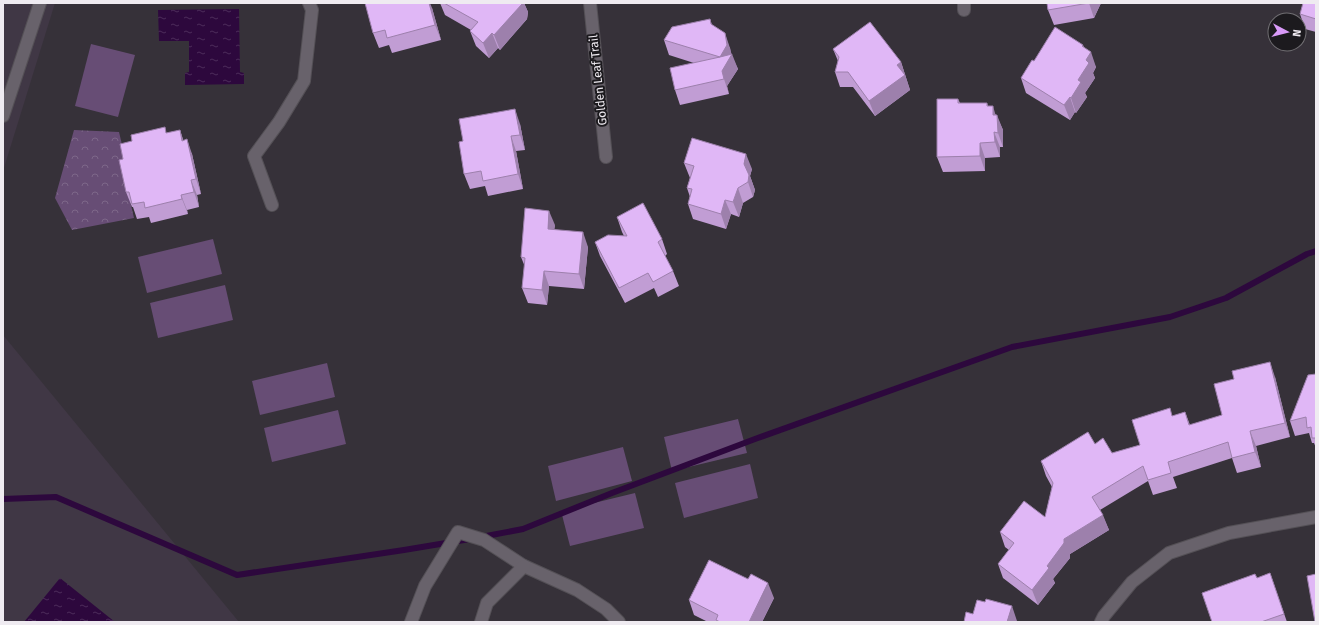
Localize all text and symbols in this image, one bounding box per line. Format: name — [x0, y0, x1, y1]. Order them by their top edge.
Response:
north arrow — [1267, 12, 1307, 52]
text: N — [1290, 29, 1303, 38]
street label: Golden Leaf Trail — [586, 33, 610, 126]

